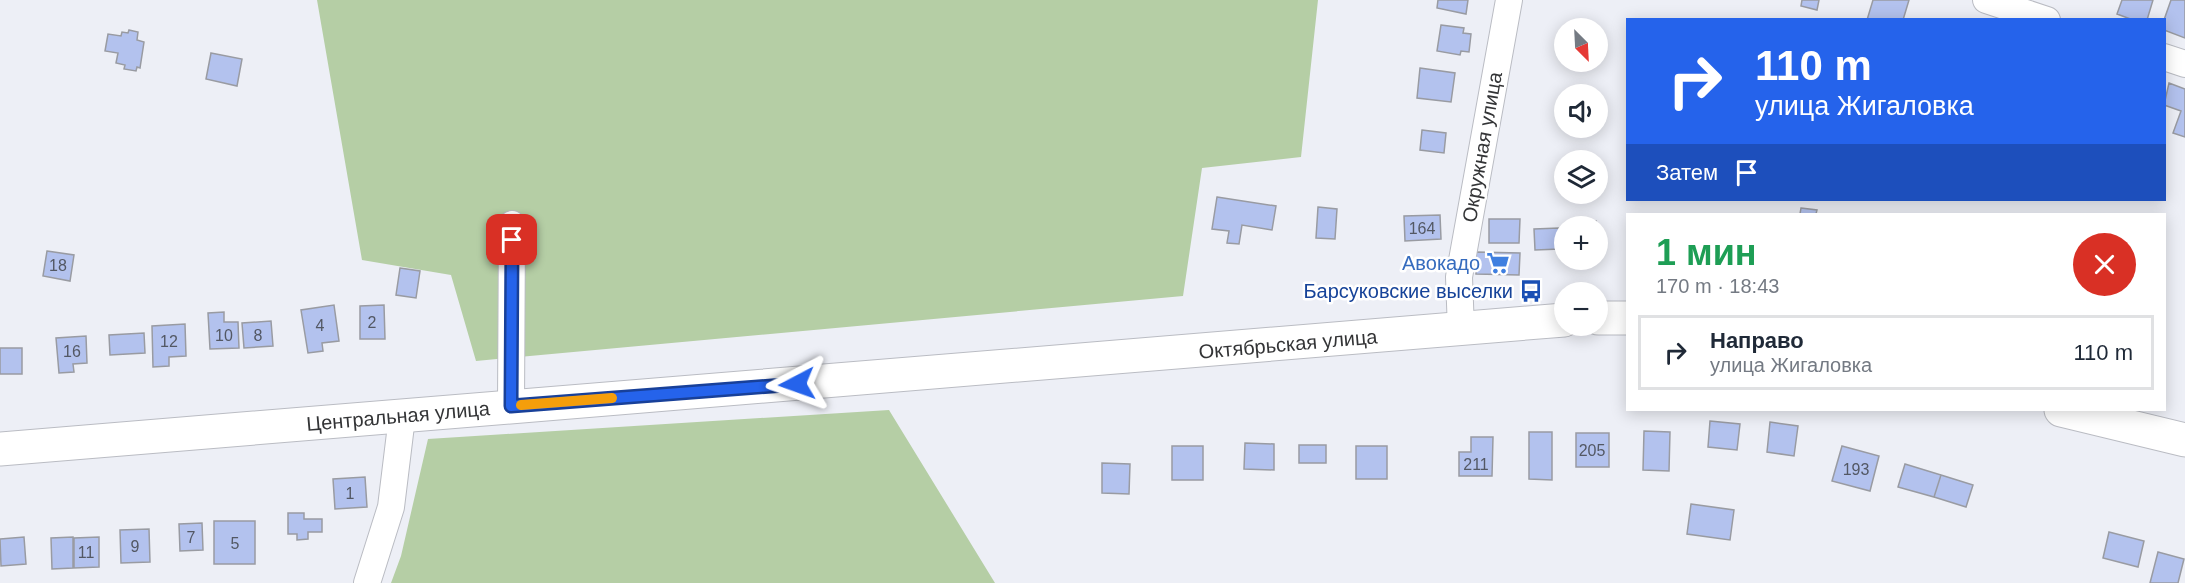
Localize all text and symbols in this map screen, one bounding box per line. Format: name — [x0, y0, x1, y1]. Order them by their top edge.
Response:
north arrow — [1554, 18, 1608, 72]
map controls — [1554, 18, 1608, 336]
icon: right — [1656, 42, 1734, 120]
text: 110 m — [1755, 42, 1872, 89]
street label: Окружная улица — [1458, 69, 1506, 224]
button: sound — [1554, 84, 1608, 138]
text: улица Жигаловка — [1755, 91, 1974, 121]
button: layers — [1554, 150, 1608, 204]
icon: arrive — [1730, 156, 1763, 189]
text: Затем — [1656, 160, 1718, 185]
pin — [486, 214, 537, 265]
button: + — [1554, 216, 1608, 270]
house number: 164 — [1409, 220, 1435, 237]
icon: arrive — [495, 223, 528, 256]
text: 1 мин — [1656, 232, 1757, 273]
button: close — [2073, 233, 2136, 296]
supermarket icon: Авокадо — [1485, 250, 1511, 276]
place label: Авокадо — [1402, 252, 1480, 274]
house number: 18 — [49, 257, 67, 274]
text: 170 m · 18:43 — [1656, 275, 1779, 297]
bus stop icon: Барсуковские выселки — [1518, 278, 1544, 304]
place label: Барсуковские выселки — [1303, 280, 1513, 302]
button: − — [1554, 282, 1608, 336]
house number: 2 — [368, 314, 377, 331]
house number: 4 — [316, 317, 325, 334]
street label: Октябрьская улица — [1198, 325, 1379, 363]
house number: 10 — [215, 327, 233, 344]
house number: 8 — [254, 327, 263, 344]
text: Направо — [1710, 328, 1804, 353]
house number: 12 — [160, 333, 178, 350]
icon: right — [1659, 336, 1692, 369]
text: 110 m — [2073, 340, 2133, 365]
house number: 16 — [63, 343, 81, 360]
position arrow — [765, 352, 829, 416]
text: улица Жигаловка — [1710, 354, 1872, 376]
street label: Центральная улица — [305, 397, 491, 435]
house number: 205 — [1579, 442, 1605, 459]
house number: 211 — [1463, 456, 1489, 473]
house number: 193 — [1843, 461, 1869, 478]
house number: 1 — [346, 485, 355, 502]
house number: 7 — [187, 529, 196, 546]
house number: 5 — [231, 535, 240, 552]
house number: 9 — [131, 538, 140, 555]
house number: 11 — [78, 544, 94, 561]

